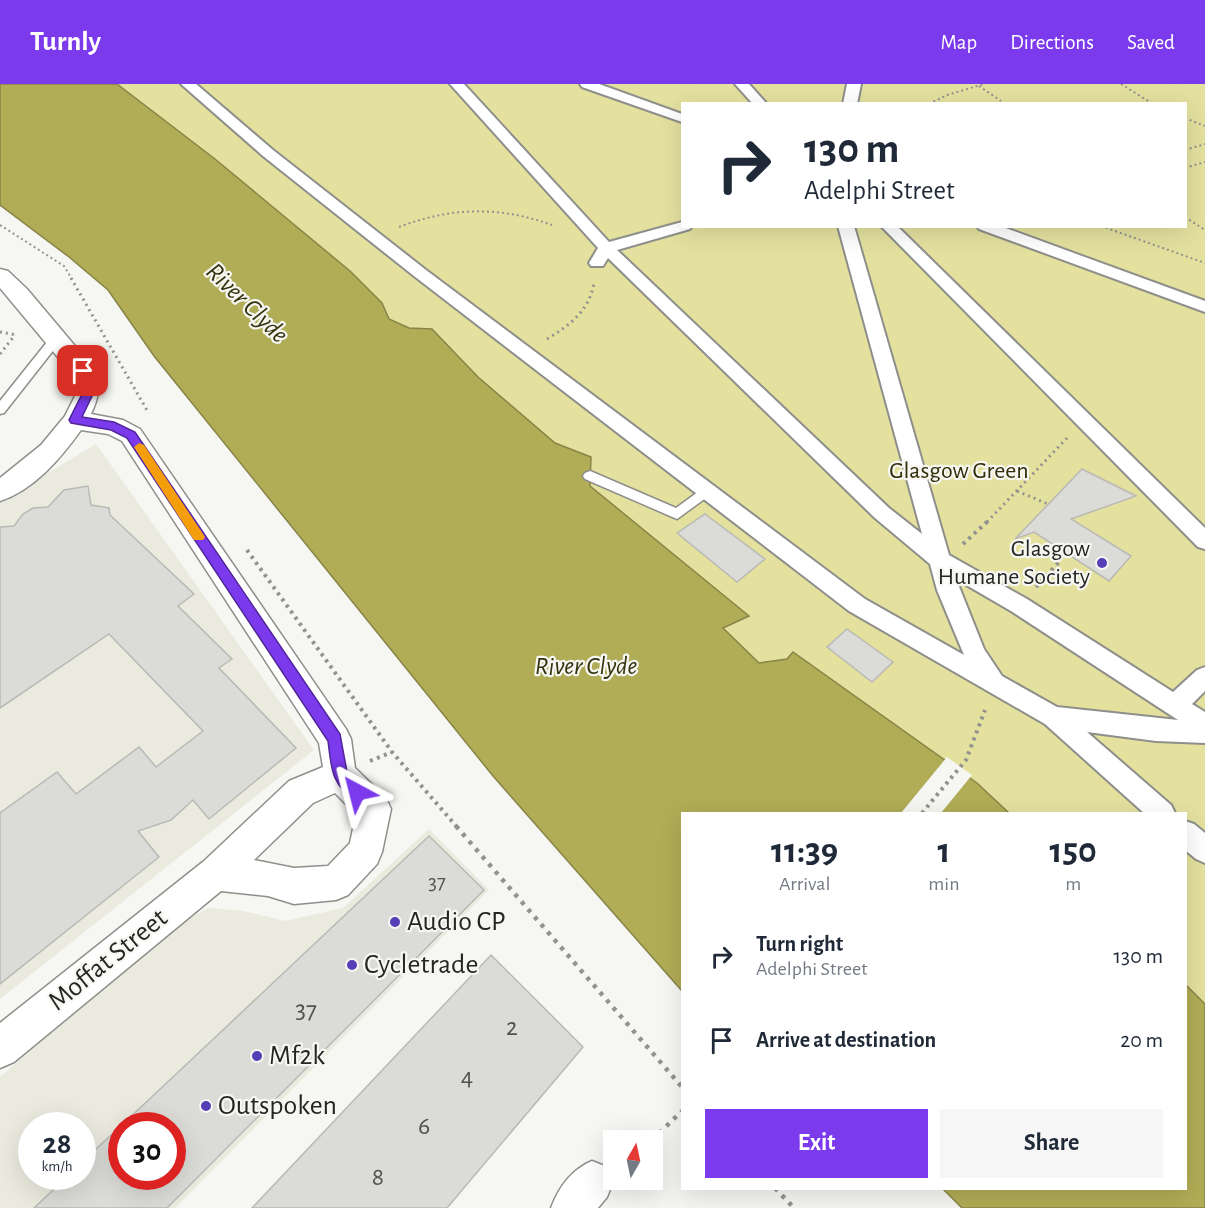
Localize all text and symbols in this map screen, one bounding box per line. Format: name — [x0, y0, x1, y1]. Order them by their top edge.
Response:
text: Turnly — [30, 28, 101, 56]
text: Map — [941, 32, 977, 53]
text: Directions — [1010, 32, 1094, 53]
text: Saved — [1127, 32, 1175, 53]
icon: right — [705, 126, 783, 204]
text: 130 m — [804, 128, 899, 170]
text: Adelphi Street — [804, 177, 955, 204]
water label: River Clyde — [201, 258, 293, 348]
pin — [57, 345, 108, 396]
icon: arrive — [66, 354, 99, 387]
park label: Glasgow Green — [889, 459, 1029, 483]
place label: Glasgow Humane Society — [938, 537, 1090, 589]
marker: Glasgow Humane Society — [1095, 556, 1109, 570]
water label: River Clyde — [535, 653, 638, 679]
position arrow — [325, 760, 389, 824]
text: 11:39 — [771, 833, 838, 869]
text: 1 — [937, 833, 950, 869]
text: 150 — [1050, 833, 1097, 869]
house number: 37 — [428, 872, 446, 893]
text: Arrival — [779, 874, 830, 894]
text: min — [928, 874, 959, 894]
text: m — [1065, 874, 1081, 894]
street label: Moffat Street — [43, 904, 173, 1016]
place label: Audio CP — [407, 908, 506, 936]
marker: Audio CP — [388, 915, 402, 929]
text: Turn right — [756, 933, 843, 955]
icon: right — [705, 940, 738, 973]
text: 130 m — [1114, 945, 1163, 967]
place label: Cycletrade — [364, 951, 478, 979]
marker: Cycletrade — [345, 958, 359, 972]
text: Adelphi Street — [756, 959, 868, 979]
house number: 37 — [295, 997, 317, 1023]
house number: 2 — [506, 1014, 518, 1040]
icon: arrive — [705, 1024, 738, 1057]
text: Arrive at destination — [756, 1029, 936, 1051]
text: 20 m — [1120, 1029, 1163, 1051]
place label: Mf2k — [269, 1042, 325, 1070]
marker: Mf2k — [250, 1049, 264, 1063]
house number: 4 — [461, 1064, 473, 1090]
place label: Outspoken — [218, 1092, 337, 1120]
marker: Outspoken — [199, 1099, 213, 1113]
button: Exit — [705, 1109, 928, 1178]
button: Share — [940, 1109, 1163, 1178]
speed limit sign: 30 — [108, 1112, 186, 1190]
house number: 6 — [418, 1113, 430, 1139]
text: 28 — [43, 1129, 71, 1159]
north arrow — [603, 1130, 663, 1190]
map controls — [603, 1130, 663, 1190]
text: km/h — [42, 1159, 72, 1174]
house number: 8 — [372, 1164, 384, 1190]

